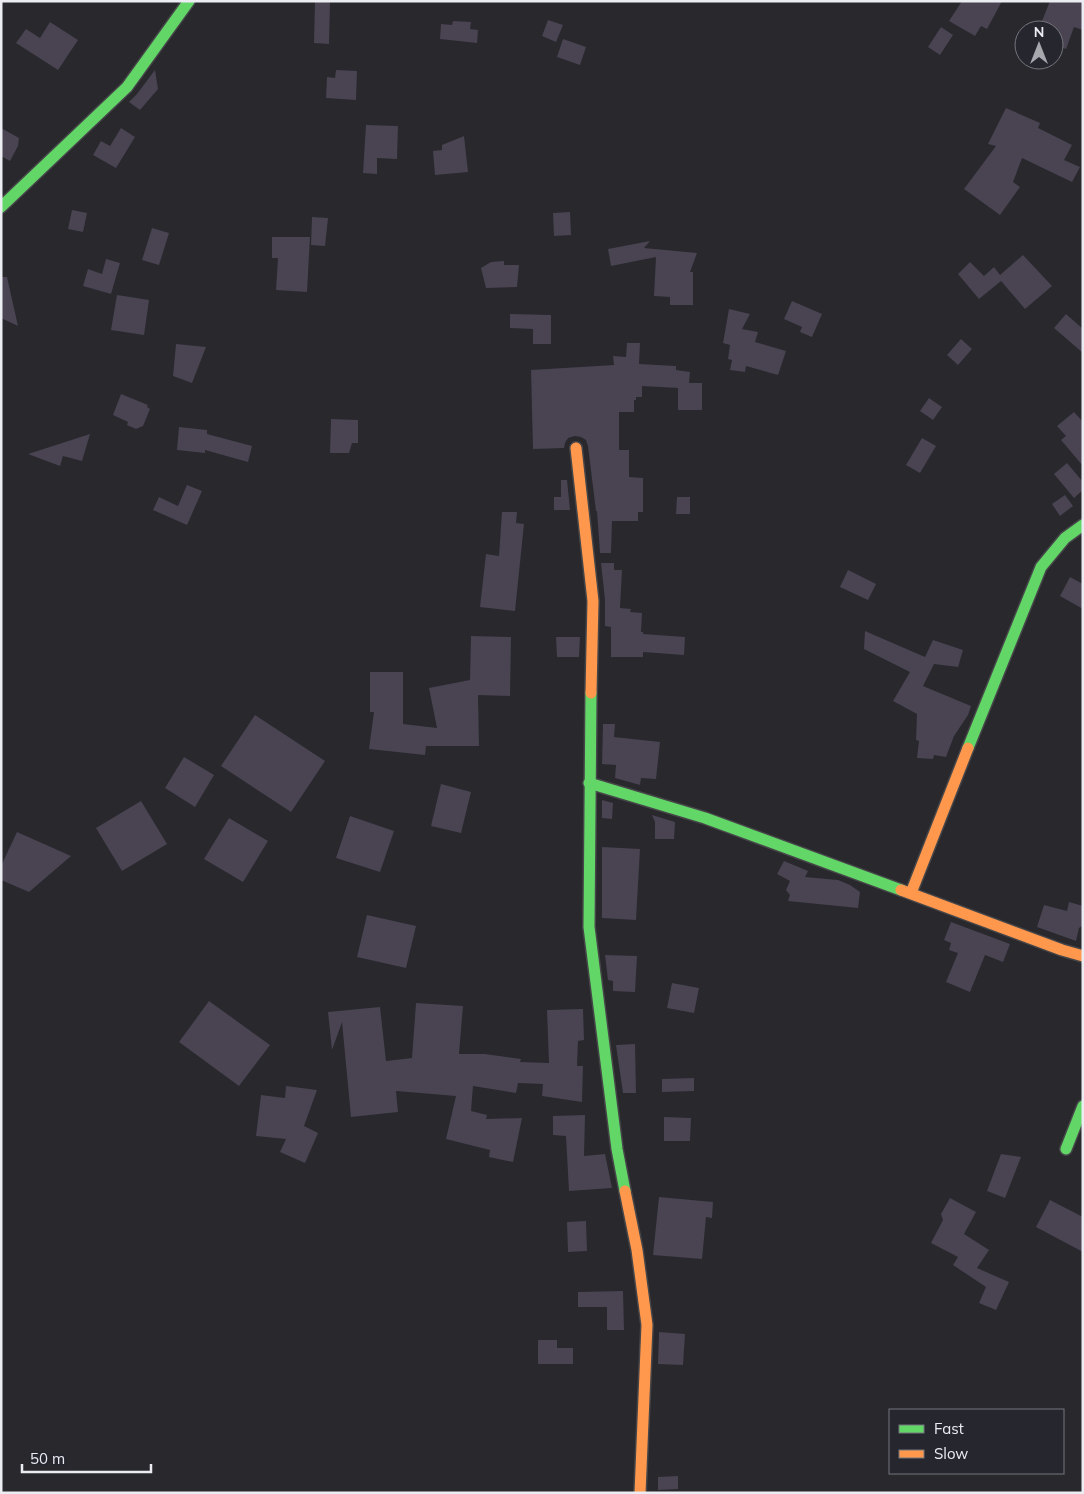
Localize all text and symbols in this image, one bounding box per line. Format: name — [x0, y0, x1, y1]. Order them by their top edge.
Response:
north arrow — [1014, 20, 1064, 70]
text: N — [1034, 23, 1044, 41]
legend — [889, 1409, 1064, 1474]
text: Fast — [934, 1419, 964, 1438]
scale bar — [22, 1442, 151, 1474]
text: Slow — [934, 1444, 968, 1463]
text: 50 m — [30, 1449, 65, 1468]

